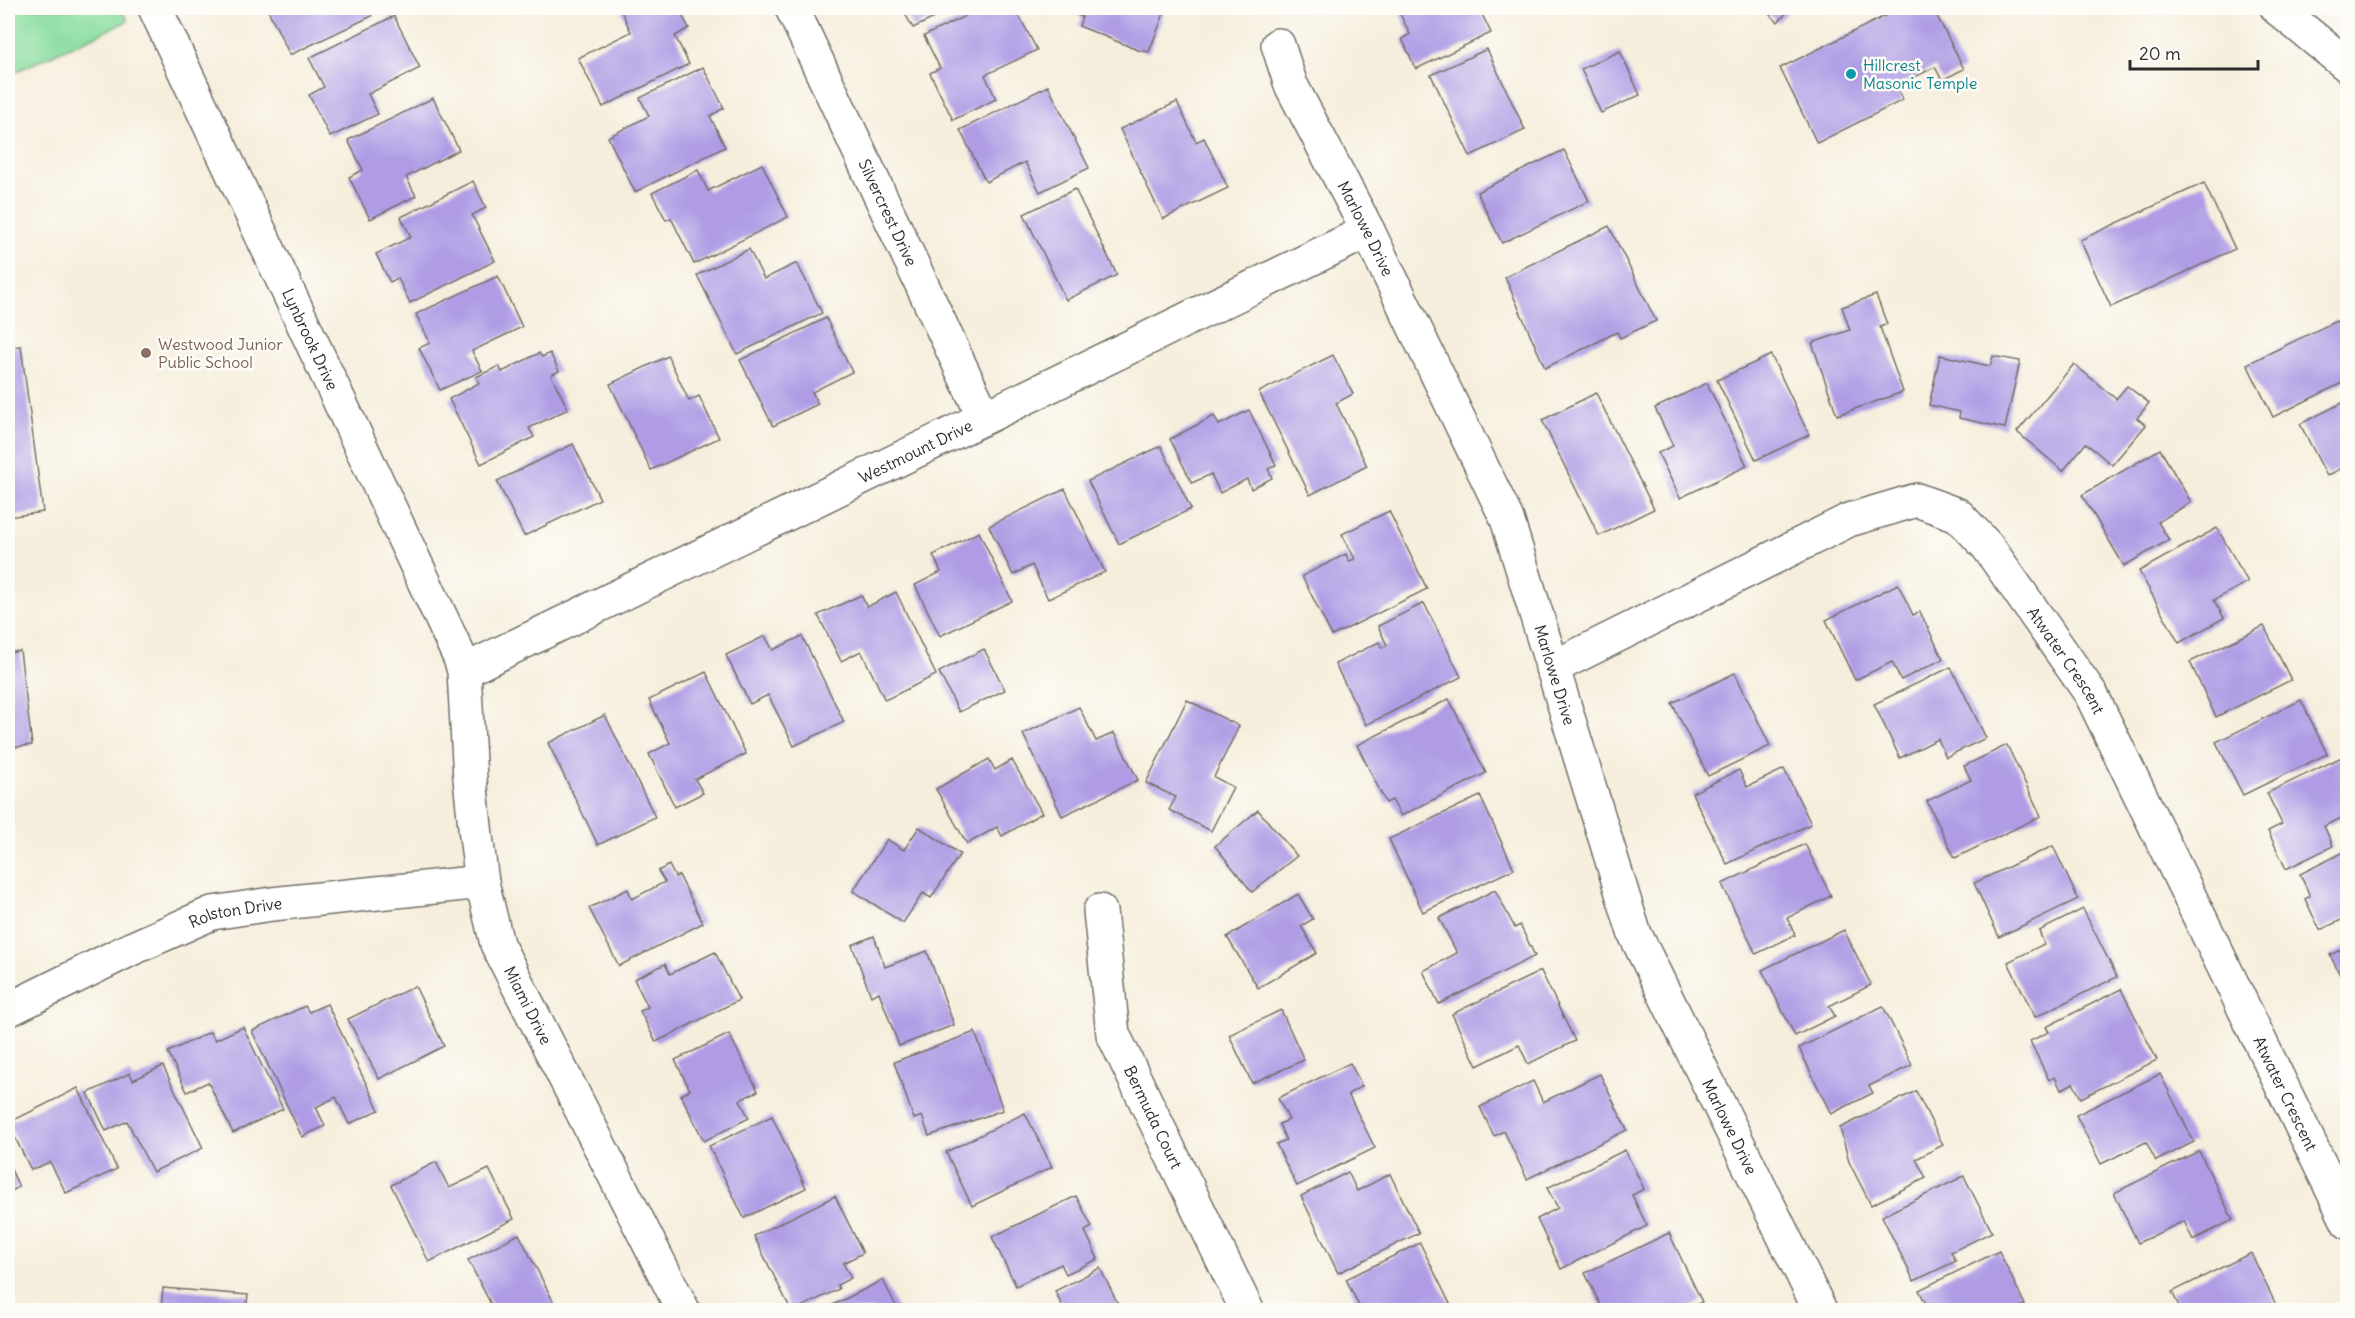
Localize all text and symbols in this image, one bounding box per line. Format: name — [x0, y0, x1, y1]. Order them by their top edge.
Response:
scale bar — [2130, 33, 2258, 71]
text: 20 m — [2139, 42, 2181, 65]
place label: Hillcrest Masonic Temple — [1863, 55, 1977, 93]
marker: Hillcrest Masonic Temple — [1844, 67, 1858, 81]
street label: Silvercrest Drive — [854, 156, 922, 269]
street label: Marlowe Drive — [1333, 178, 1398, 279]
street label: Lynbrook Drive — [278, 285, 343, 393]
place label: Westwood Junior Public School — [158, 334, 283, 372]
marker: Westwood Junior Public School — [139, 346, 153, 360]
street label: Westmount Drive — [855, 415, 975, 487]
street label: Atwater Crescent — [2023, 603, 2109, 718]
street label: Marlowe Drive — [1530, 622, 1580, 728]
street label: Rolston Drive — [185, 893, 283, 932]
street label: Miami Drive — [500, 963, 556, 1048]
street label: Atwater Crescent — [2249, 1033, 2322, 1155]
street label: Bermuda Court — [1120, 1062, 1187, 1172]
street label: Marlowe Drive — [1698, 1076, 1762, 1178]

